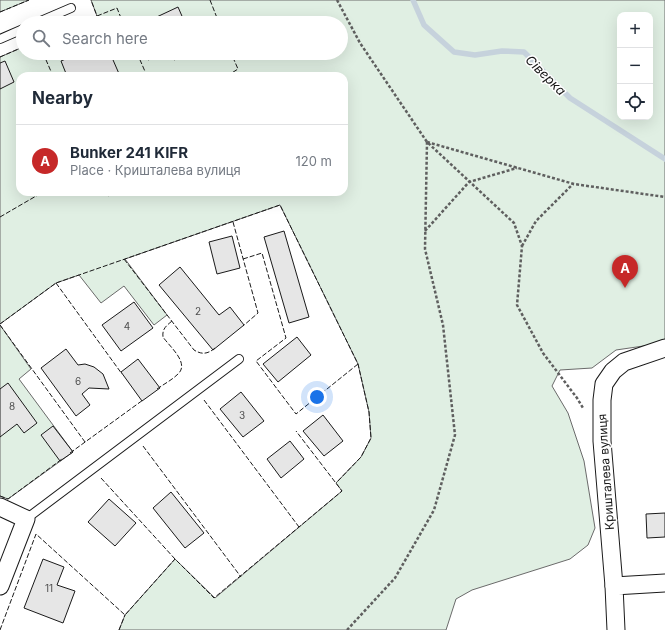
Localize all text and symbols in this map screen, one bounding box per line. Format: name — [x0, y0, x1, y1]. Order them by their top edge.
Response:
map controls — [617, 12, 653, 120]
button: + — [617, 12, 653, 48]
search box — [16, 16, 348, 60]
icon: search — [30, 27, 52, 49]
text: Search here — [62, 29, 148, 48]
button: − — [617, 48, 653, 84]
water label: Сіверка — [522, 51, 570, 99]
button: locate — [617, 84, 653, 120]
text: Nearby — [32, 88, 93, 108]
text: Bunker 241 KIFR — [70, 143, 188, 162]
text: A — [40, 153, 50, 169]
text: 120 m — [296, 153, 332, 169]
text: Place · Кришталева вулиця — [70, 162, 241, 178]
pin: A — [612, 255, 638, 288]
house number: 2 — [195, 305, 201, 317]
house number: 4 — [124, 320, 130, 332]
house number: 6 — [75, 375, 81, 387]
your location — [307, 387, 327, 407]
house number: 8 — [9, 400, 15, 412]
house number: 3 — [239, 409, 245, 421]
street label: Кришталева вулиця — [594, 414, 617, 531]
house number: 11 — [45, 582, 53, 594]

